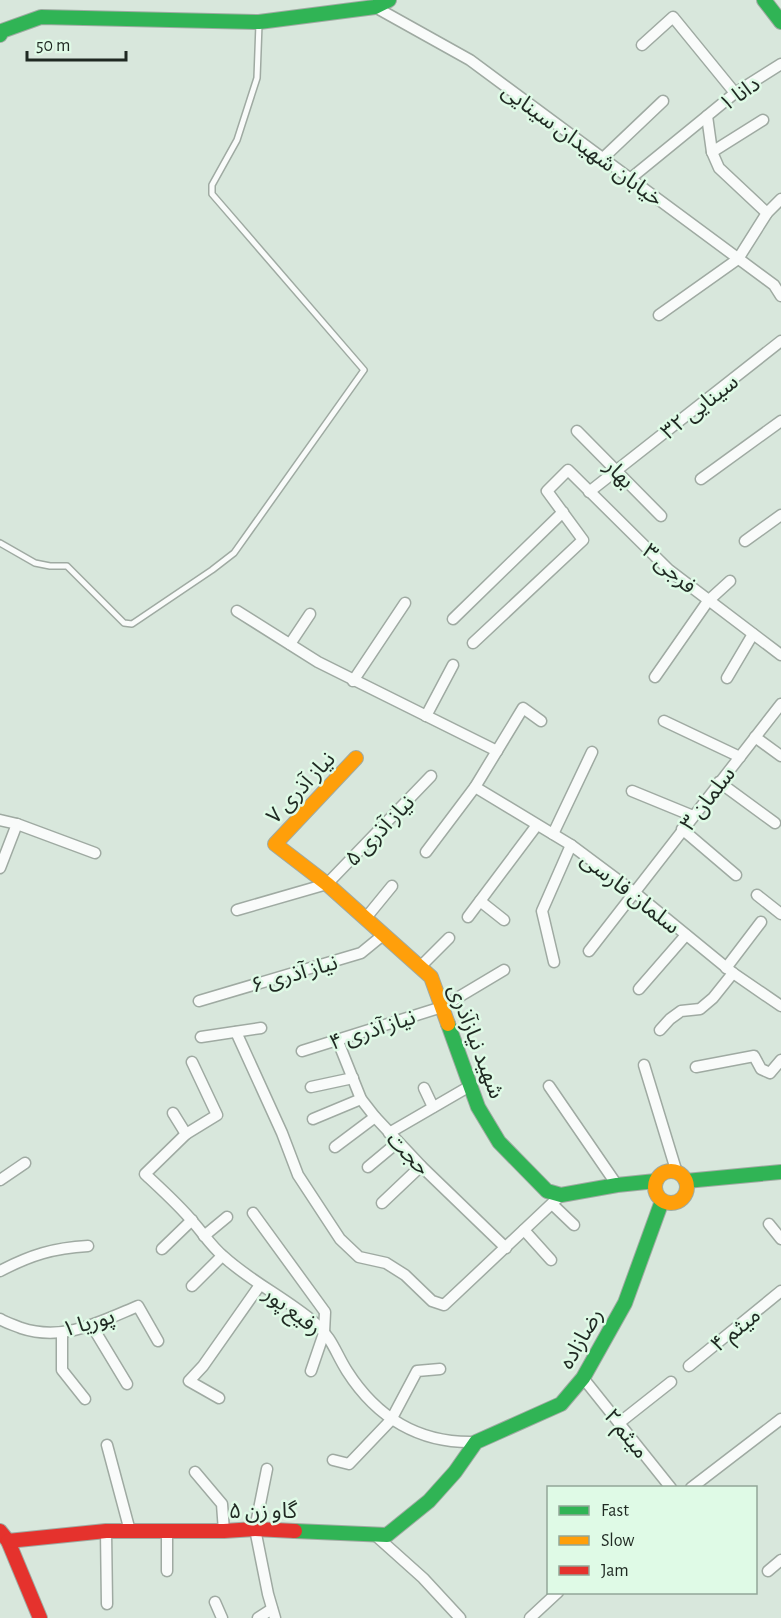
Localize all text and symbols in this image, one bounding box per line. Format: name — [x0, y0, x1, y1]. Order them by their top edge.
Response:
scale bar — [27, 24, 126, 62]
text: 50 m — [36, 37, 70, 55]
street label: دانا ۱ — [715, 72, 764, 116]
street label: خیابان شهیدان سینایی — [497, 79, 667, 211]
street label: سینایی ۳۲ — [657, 370, 743, 444]
street label: بهار — [598, 454, 638, 494]
street label: فرجی ۳ — [638, 540, 700, 598]
street label: نیاز آذری ۷ — [261, 746, 341, 829]
street label: سلمان ۳ — [676, 763, 740, 835]
street label: نیاز آذری ۵ — [340, 790, 420, 872]
street label: سلمان فارسی — [576, 848, 684, 940]
street label: نیاز آذری ۶ — [248, 949, 341, 999]
street label: شهید نیازآذری — [442, 981, 510, 1102]
street label: نیاز آذری ۴ — [326, 1004, 419, 1056]
street label: حجت — [383, 1128, 434, 1180]
street label: رفیع پور — [256, 1282, 325, 1343]
street label: میثم ۴ — [707, 1303, 768, 1360]
street label: رضازاده — [555, 1304, 609, 1374]
street label: پوریا ۱ — [59, 1305, 118, 1344]
street label: میثم ۲ — [596, 1405, 653, 1466]
legend — [547, 1486, 757, 1594]
street label: گاو زن ۵ — [229, 1499, 298, 1524]
text: Fast — [601, 1502, 629, 1520]
text: Slow — [601, 1532, 634, 1550]
text: Jam — [601, 1562, 629, 1580]

